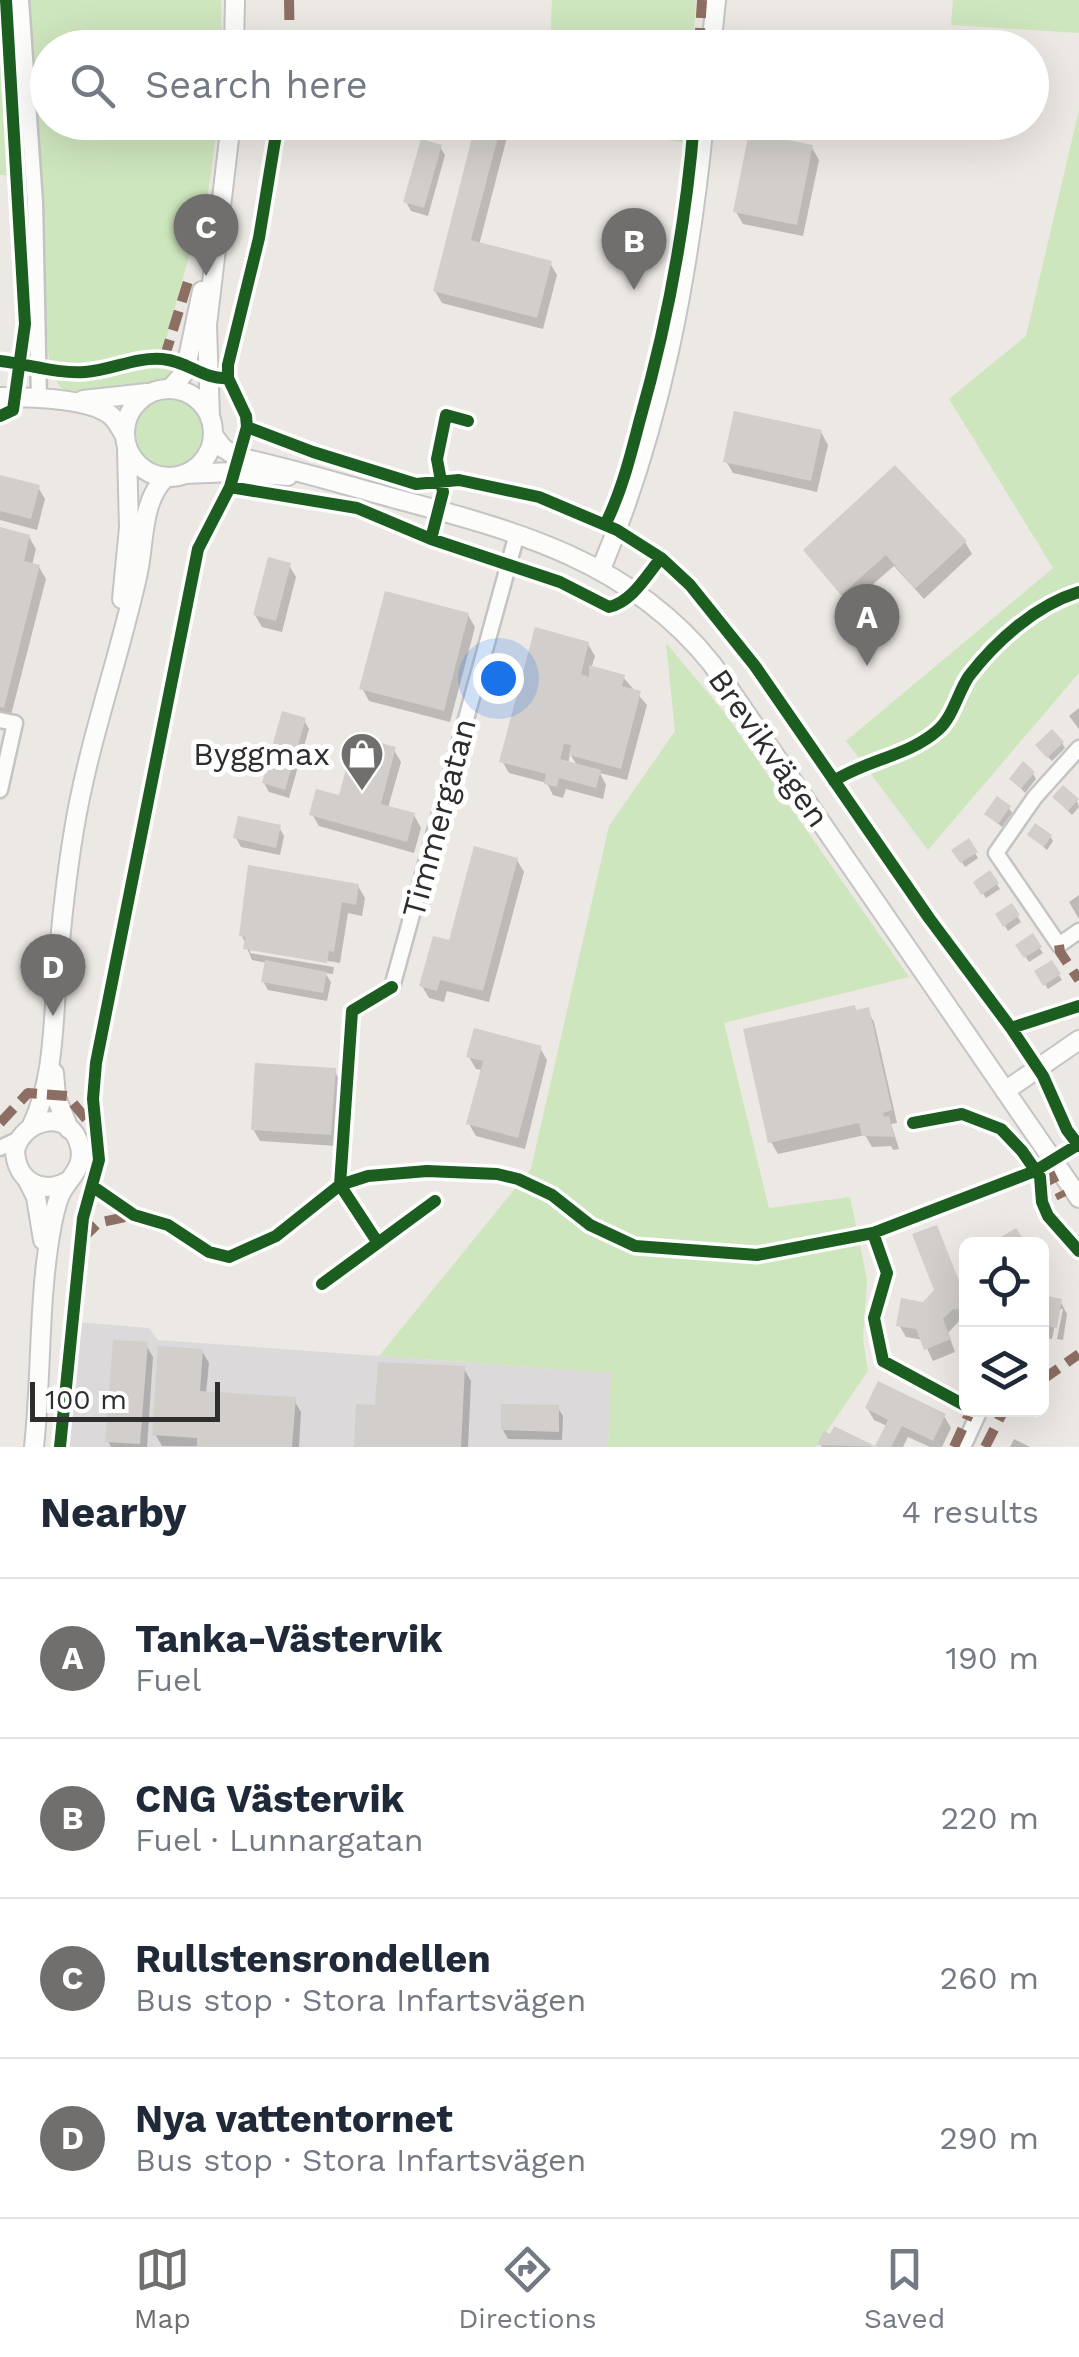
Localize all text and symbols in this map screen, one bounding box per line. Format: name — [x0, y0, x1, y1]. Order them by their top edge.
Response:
search box — [30, 30, 1049, 140]
icon: search — [65, 58, 120, 113]
text: Search here — [145, 63, 368, 107]
pin: C — [174, 194, 238, 276]
pin: B — [602, 208, 666, 290]
pin: A — [834, 584, 900, 666]
your location — [473, 653, 524, 704]
street label: Brevikvägen — [701, 662, 837, 834]
street label: Timmergatan — [394, 714, 484, 922]
shop icon: Byggmax — [339, 731, 385, 792]
place label: Byggmax — [193, 735, 330, 773]
pin: D — [20, 934, 86, 1016]
map controls — [959, 1237, 1049, 1417]
button: locate — [959, 1237, 1049, 1327]
button: layers — [959, 1327, 1049, 1417]
scale bar — [30, 1377, 220, 1422]
text: 100 m — [45, 1383, 127, 1416]
text: Nearby — [40, 1488, 187, 1537]
text: 4 results — [901, 1493, 1039, 1531]
text: Tanka-Västervik — [135, 1617, 443, 1661]
text: A — [62, 1639, 83, 1677]
text: 190 m — [945, 1639, 1039, 1677]
text: Fuel — [135, 1661, 201, 1699]
text: CNG Västervik — [135, 1777, 404, 1821]
text: B — [62, 1799, 83, 1837]
text: 220 m — [940, 1799, 1039, 1837]
text: Fuel · Lunnargatan — [135, 1821, 423, 1859]
text: Rullstensrondellen — [135, 1937, 491, 1981]
text: C — [62, 1959, 83, 1997]
text: 260 m — [940, 1959, 1039, 1997]
text: Bus stop · Stora Infartsvägen — [135, 1981, 586, 2019]
text: Nya vattentornet — [135, 2097, 453, 2141]
text: D — [61, 2119, 84, 2157]
text: 290 m — [939, 2119, 1039, 2157]
text: Bus stop · Stora Infartsvägen — [135, 2141, 586, 2179]
tab: Map — [134, 2242, 191, 2335]
tab: Directions — [458, 2242, 597, 2335]
tab: Saved — [864, 2242, 945, 2335]

